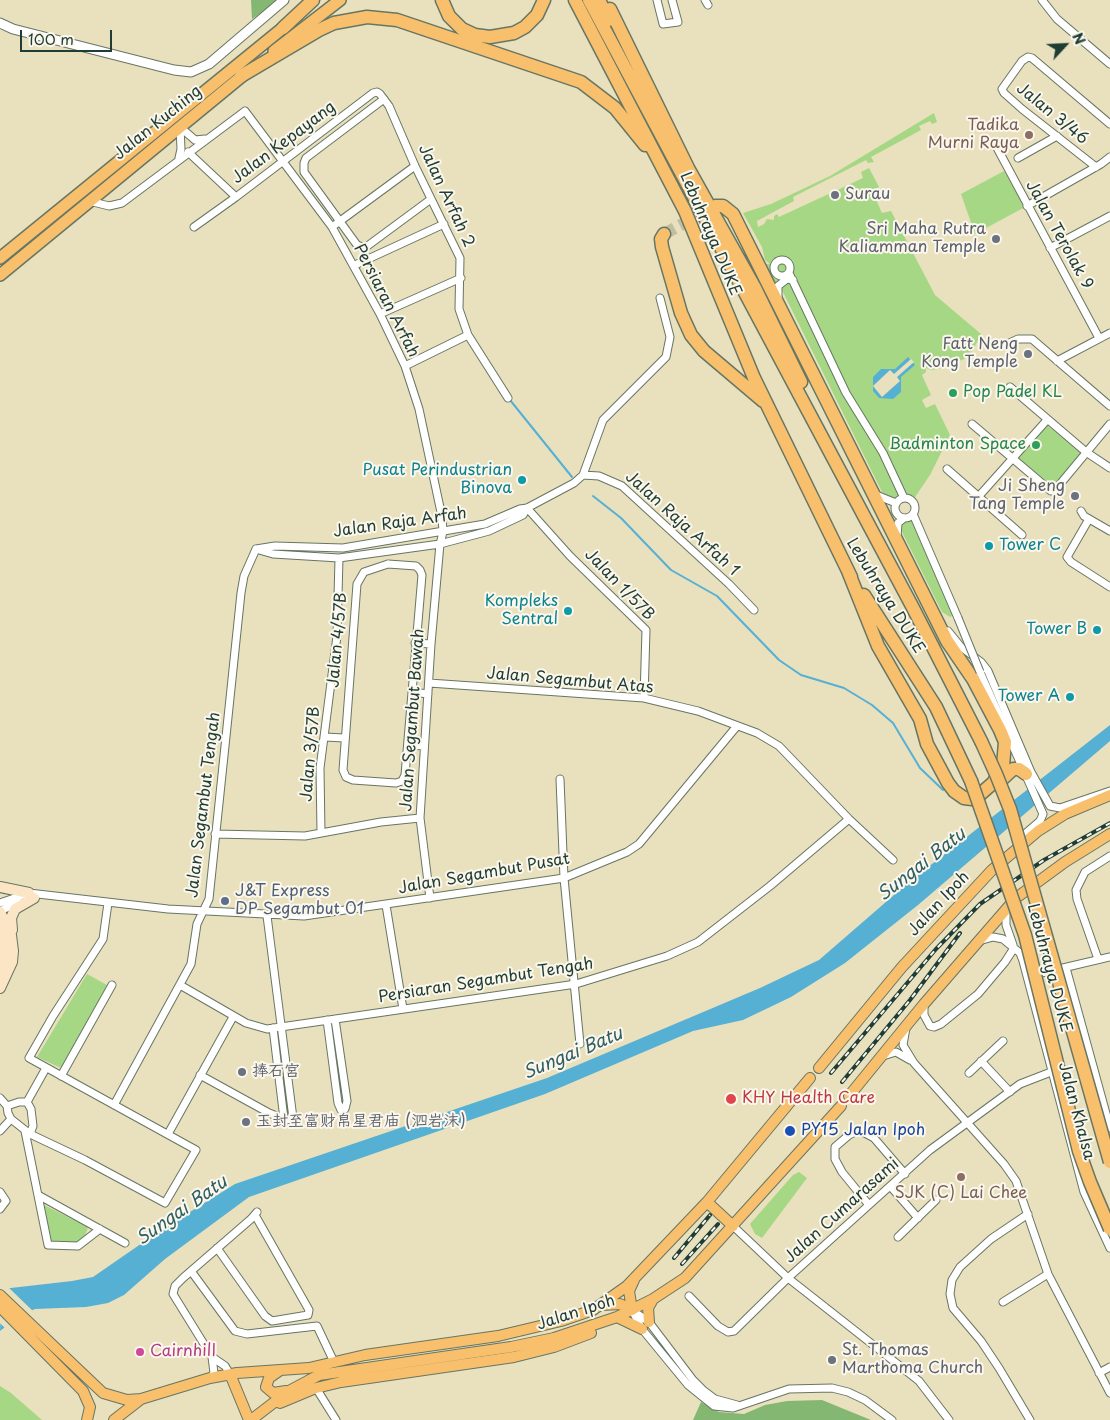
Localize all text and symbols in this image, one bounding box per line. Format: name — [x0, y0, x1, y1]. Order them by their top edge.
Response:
scale bar — [22, 20, 115, 52]
north arrow — [1040, 20, 1090, 70]
text: 100 m — [28, 27, 74, 50]
text: N — [1067, 29, 1091, 48]
street label: Jalan 3/46 — [1012, 79, 1092, 149]
street label: Jalan Kuching — [110, 82, 206, 164]
street label: Jalan Kepayang — [228, 98, 340, 188]
place label: Tadika Murni Raya — [928, 116, 1019, 154]
marker: Tadika Murni Raya — [1023, 129, 1035, 141]
street label: Jalan Arfah 2 — [414, 141, 478, 251]
street label: Lebuhraya DUKE — [675, 169, 745, 299]
street label: Jalan Terolak 9 — [1021, 177, 1097, 293]
place label: Surau — [845, 185, 890, 205]
marker: Surau — [829, 189, 841, 201]
place label: Sri Maha Rutra Kaliamman Temple — [838, 220, 986, 258]
marker: Sri Maha Rutra Kaliamman Temple — [990, 233, 1002, 245]
street label: Persiaran Arfah — [349, 241, 423, 361]
place label: Fatt Neng Kong Temple — [921, 335, 1018, 373]
marker: Fatt Neng Kong Temple — [1022, 348, 1034, 360]
place label: Pop Padel KL — [963, 383, 1062, 403]
marker: Pop Padel KL — [947, 387, 959, 399]
place label: Badminton Space — [889, 435, 1026, 455]
marker: Badminton Space — [1030, 439, 1042, 451]
place label: Pusat Perindustrian Binova — [362, 461, 512, 499]
street label: Jalan Raja Arfah 1 — [621, 468, 743, 580]
marker: Pusat Perindustrian Binova — [516, 474, 528, 486]
place label: Ji Sheng Tang Temple — [969, 477, 1065, 515]
marker: Ji Sheng Tang Temple — [1069, 490, 1081, 502]
street label: Jalan Raja Arfah — [332, 504, 468, 542]
street label: Lebuhraya DUKE — [842, 535, 928, 657]
place label: Tower C — [999, 536, 1061, 556]
marker: Tower C — [983, 540, 995, 552]
street label: Jalan 1/57B — [580, 545, 658, 625]
street label: Jalan 4/57B — [324, 592, 352, 688]
place label: Kompleks Sentral — [485, 592, 558, 630]
marker: Kompleks Sentral — [562, 605, 574, 617]
place label: Tower B — [1026, 620, 1087, 640]
marker: Tower B — [1091, 624, 1103, 636]
street label: Jalan Segambut Bawah — [397, 628, 429, 812]
street label: Jalan Segambut Atas — [486, 664, 654, 698]
place label: Tower A — [998, 687, 1060, 707]
marker: Tower A — [1064, 691, 1076, 703]
street label: Jalan 3/57B — [297, 706, 325, 802]
street label: Jalan Segambut Tengah — [183, 711, 225, 899]
water label: Sungai Batu — [874, 824, 970, 906]
street label: Jalan Segambut Pusat — [397, 849, 571, 899]
street label: Jalan Ipoh — [904, 868, 974, 940]
place label: J&T Express DP Segambut 01 — [235, 882, 364, 920]
marker: J&T Express DP Segambut 01 — [219, 895, 231, 907]
street label: Lebuhraya DUKE — [1023, 902, 1075, 1034]
street label: Persiaran Segambut Tengah — [377, 955, 595, 1007]
water label: Sungai Batu — [520, 1023, 626, 1085]
street label: Jalan Khalsa — [1054, 1060, 1098, 1162]
place label: 捧石宫 — [252, 1062, 300, 1082]
marker: 捧石宫 — [236, 1066, 248, 1078]
place label: KHY Health Care — [742, 1089, 875, 1109]
marker: KHY Health Care — [724, 1092, 738, 1106]
place label: 玉封至富财帛星君庙 (泗岩沫) — [256, 1112, 466, 1132]
marker: 玉封至富财帛星君庙 (泗岩沫) — [240, 1116, 252, 1128]
place label: PY15 Jalan Ipoh — [801, 1121, 925, 1141]
marker: PY15 Jalan Ipoh — [783, 1124, 797, 1138]
street label: Jalan Cumarasami — [781, 1154, 903, 1268]
marker: SJK (C) Lai Chee — [955, 1171, 967, 1183]
water label: Sungai Batu — [132, 1172, 232, 1250]
place label: SJK (C) Lai Chee — [895, 1184, 1027, 1204]
street label: Jalan Ipoh — [534, 1291, 618, 1335]
place label: St. Thomas Marthoma Church — [842, 1341, 983, 1379]
place label: Cairnhill — [150, 1342, 216, 1362]
marker: Cairnhill — [134, 1346, 146, 1358]
marker: St. Thomas Marthoma Church — [826, 1354, 838, 1366]

